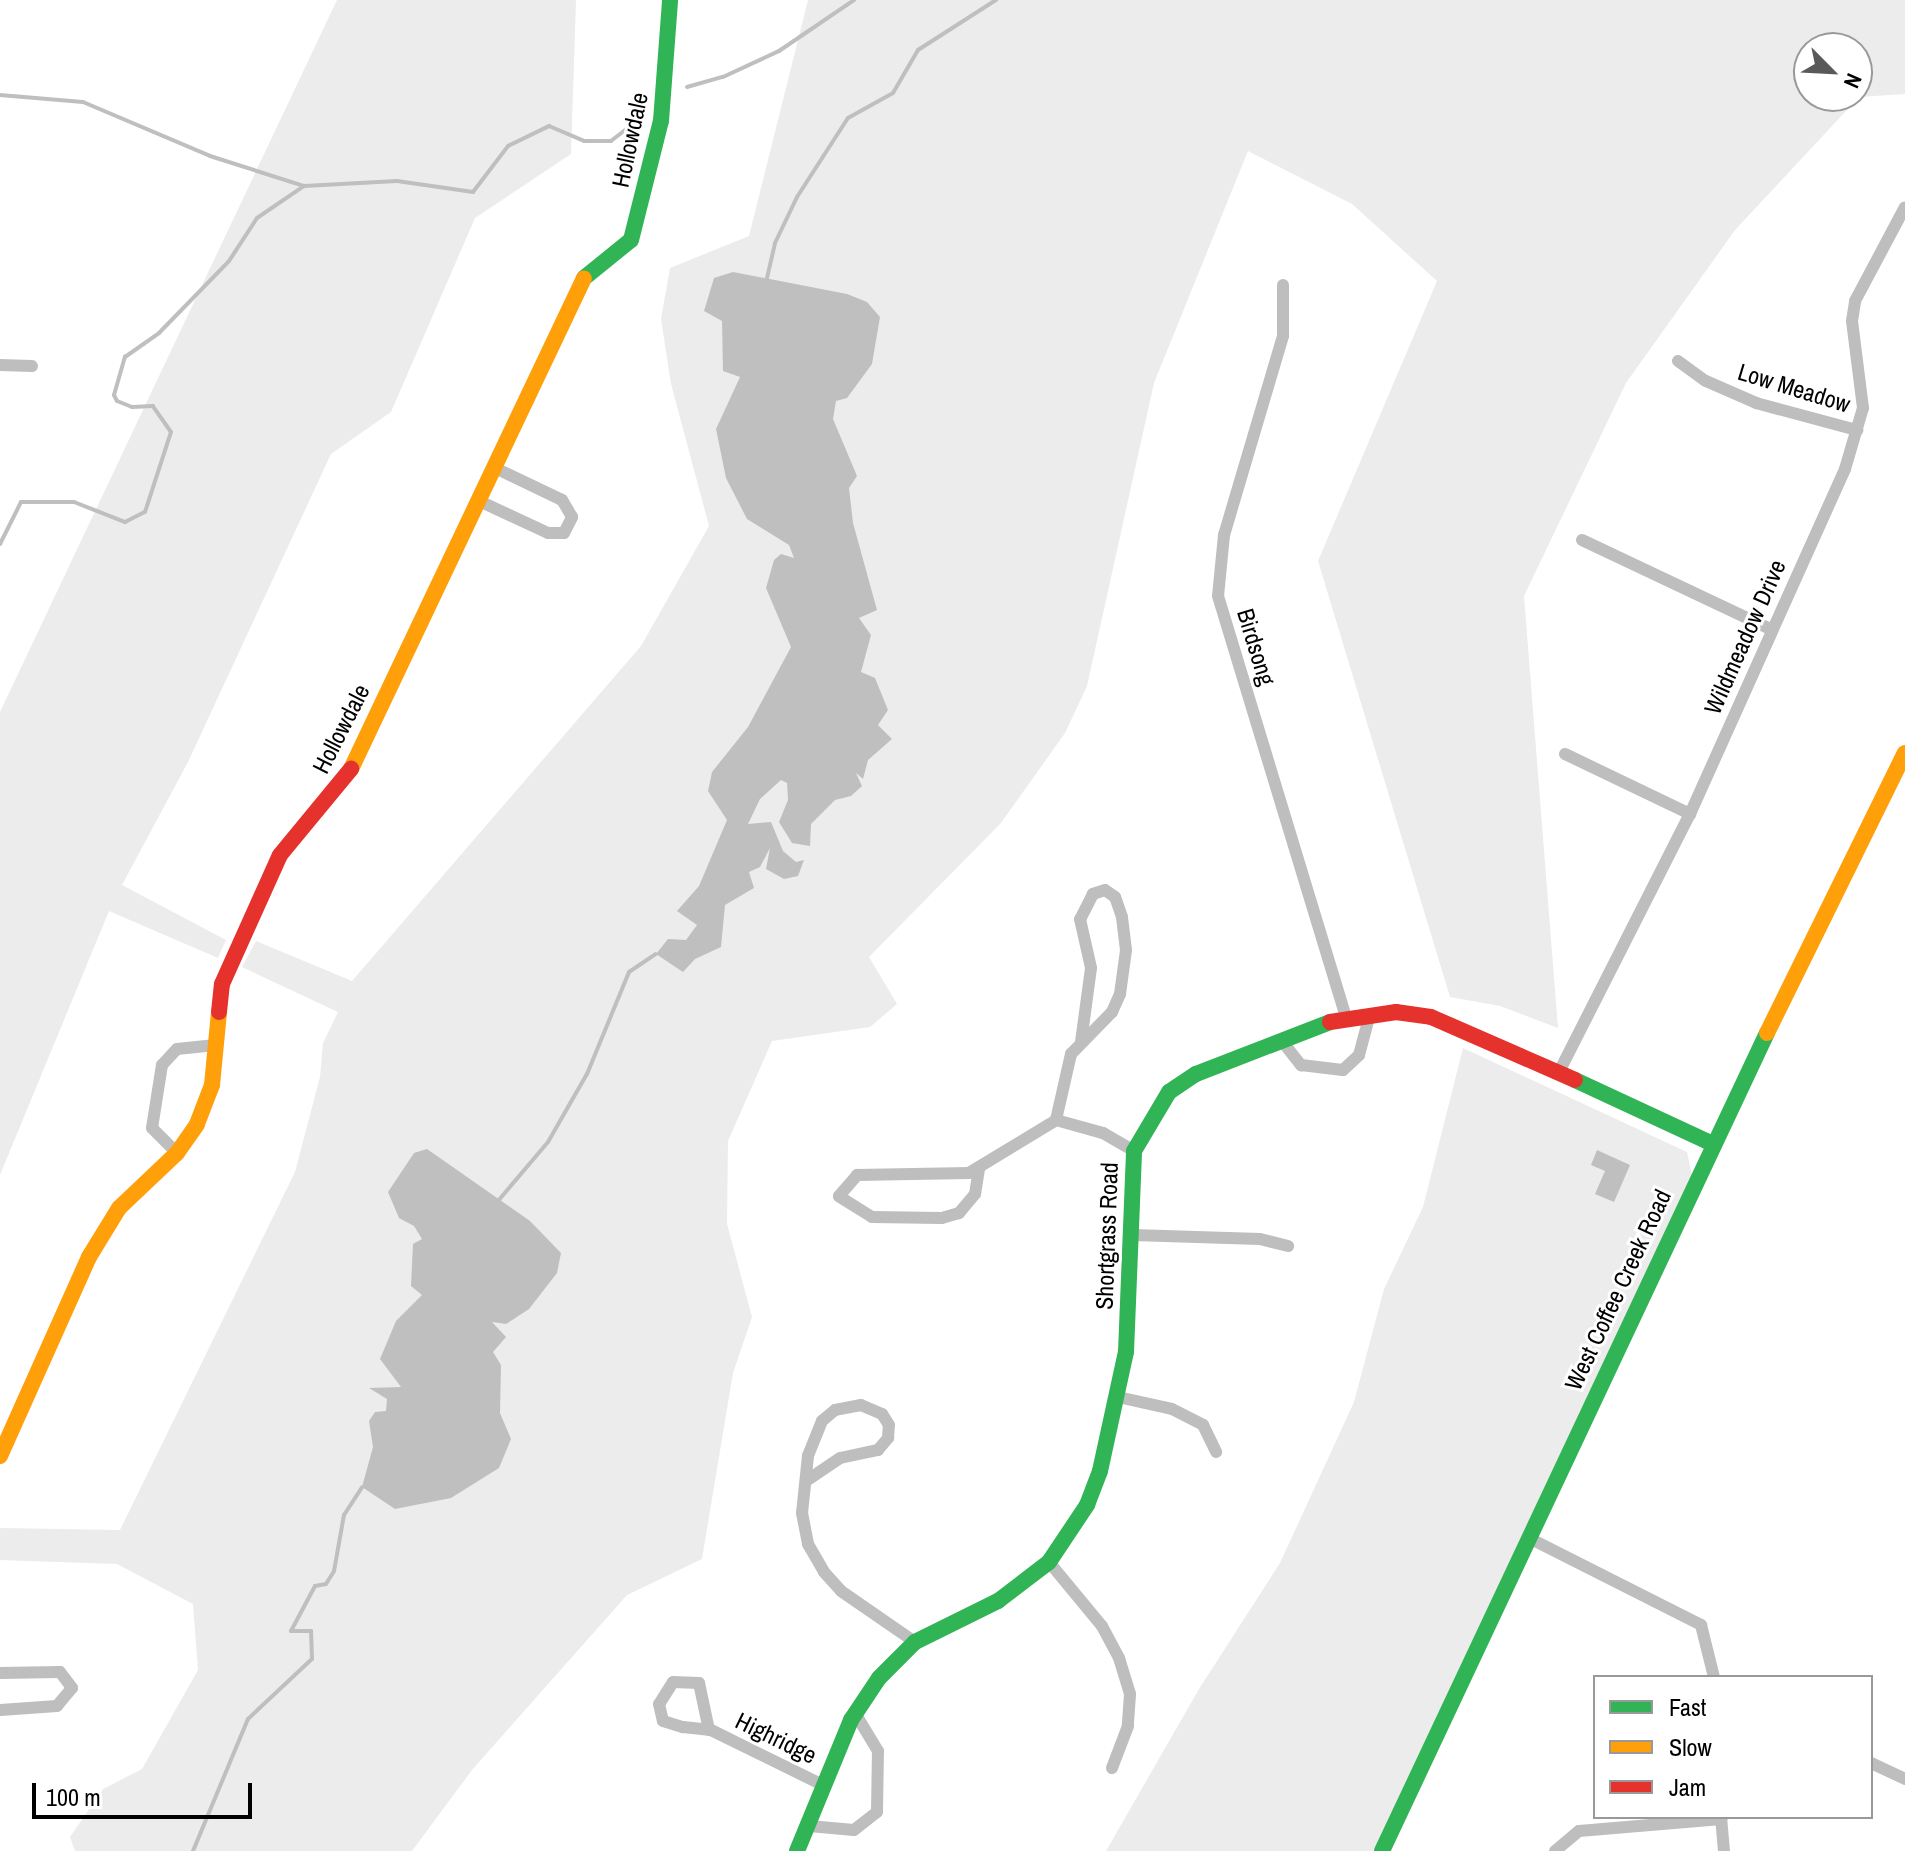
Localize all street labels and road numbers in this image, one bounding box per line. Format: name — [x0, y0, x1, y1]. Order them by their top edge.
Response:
street label: Hollowdale — [606, 90, 654, 190]
street label: Low Meadow — [1734, 357, 1854, 419]
street label: Wildmeadow Drive — [1698, 555, 1792, 719]
street label: Birdsong — [1231, 605, 1281, 689]
street label: Hollowdale — [306, 680, 376, 778]
street label: Shortgrass Road — [1090, 1162, 1124, 1310]
street label: West Coffee Creek Road — [1559, 1185, 1677, 1395]
street label: Highridge — [731, 1706, 821, 1770]

